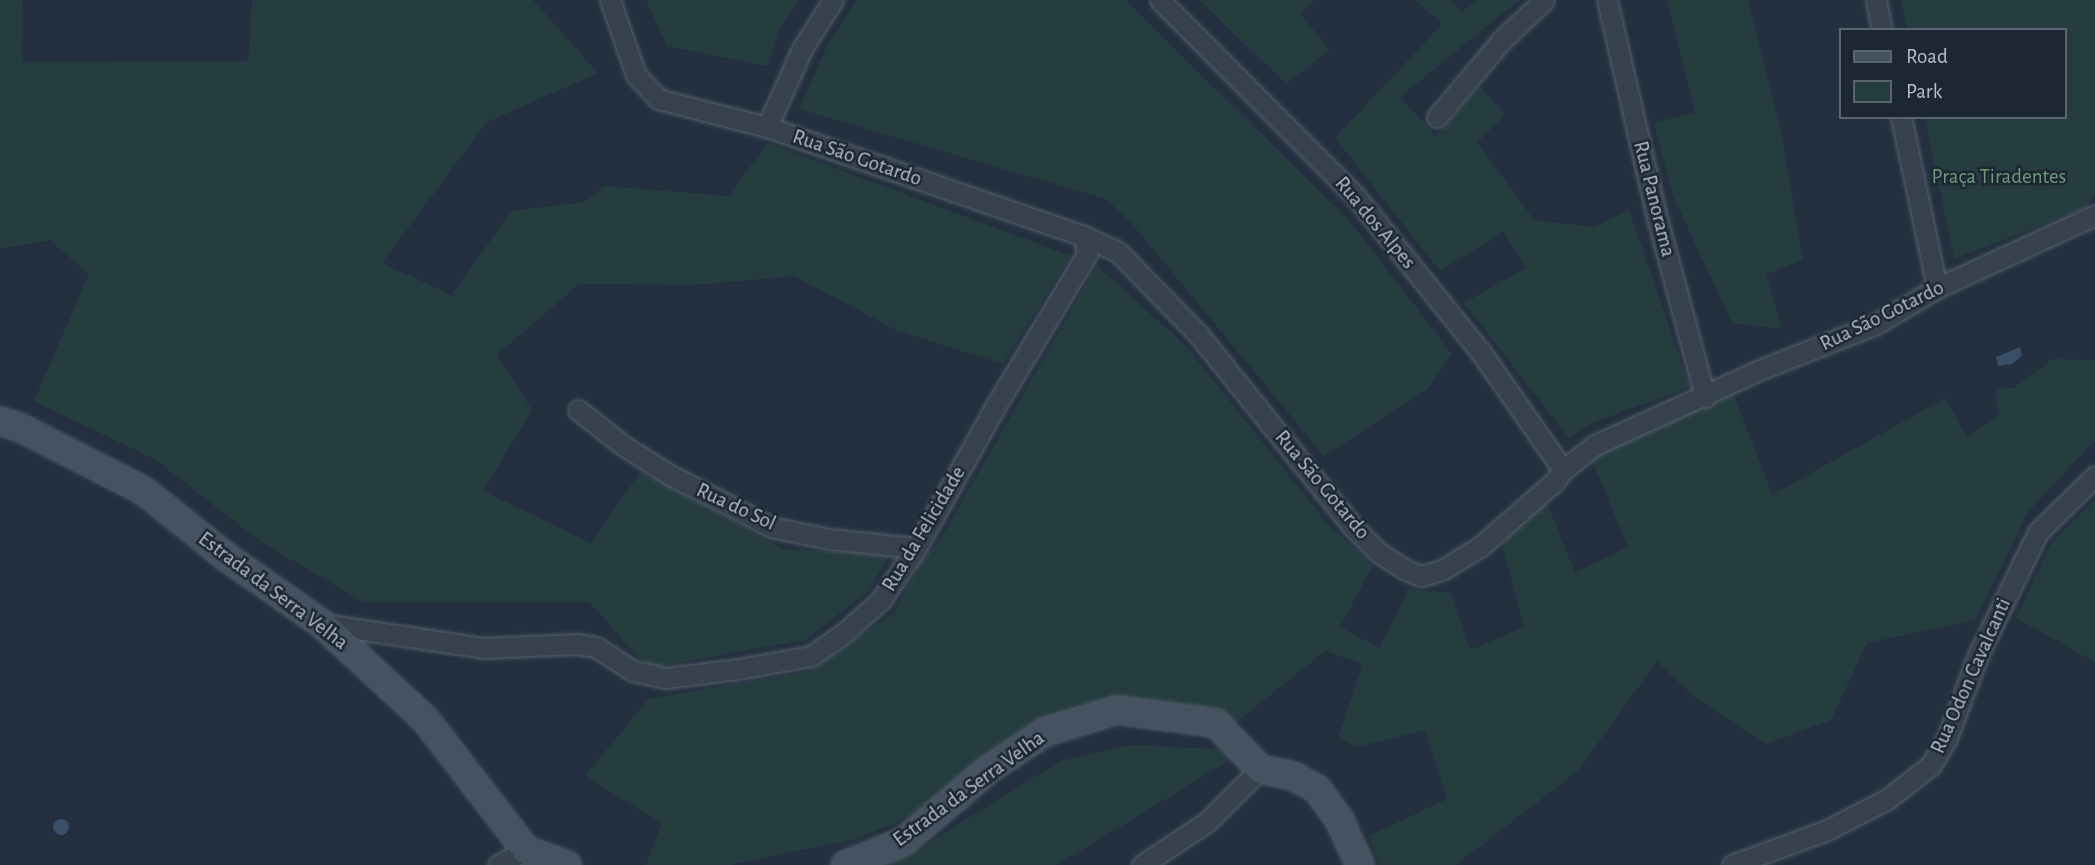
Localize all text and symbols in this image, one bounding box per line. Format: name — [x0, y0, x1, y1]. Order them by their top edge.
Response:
legend — [1840, 28, 2067, 119]
text: Road — [1906, 46, 1948, 67]
text: Park — [1906, 81, 1942, 102]
street label: Rua São Gotardo — [789, 124, 925, 192]
street label: Rua Panorama — [1627, 138, 1681, 260]
park label: Praça Tiradentes — [1932, 164, 2066, 190]
street label: Rua dos Alpes — [1329, 172, 1421, 274]
street label: Rua São Gotardo — [1816, 275, 1948, 357]
street label: Rua São Gotardo — [1269, 425, 1375, 545]
street label: Rua da Felicidade — [877, 462, 971, 596]
street label: Rua do Sol — [692, 478, 780, 536]
street label: Estrada da Serra Velha — [193, 526, 353, 656]
street label: Rua Odon Cavalcanti — [1925, 594, 2017, 758]
street label: Estrada da Serra Velha — [888, 726, 1050, 852]

